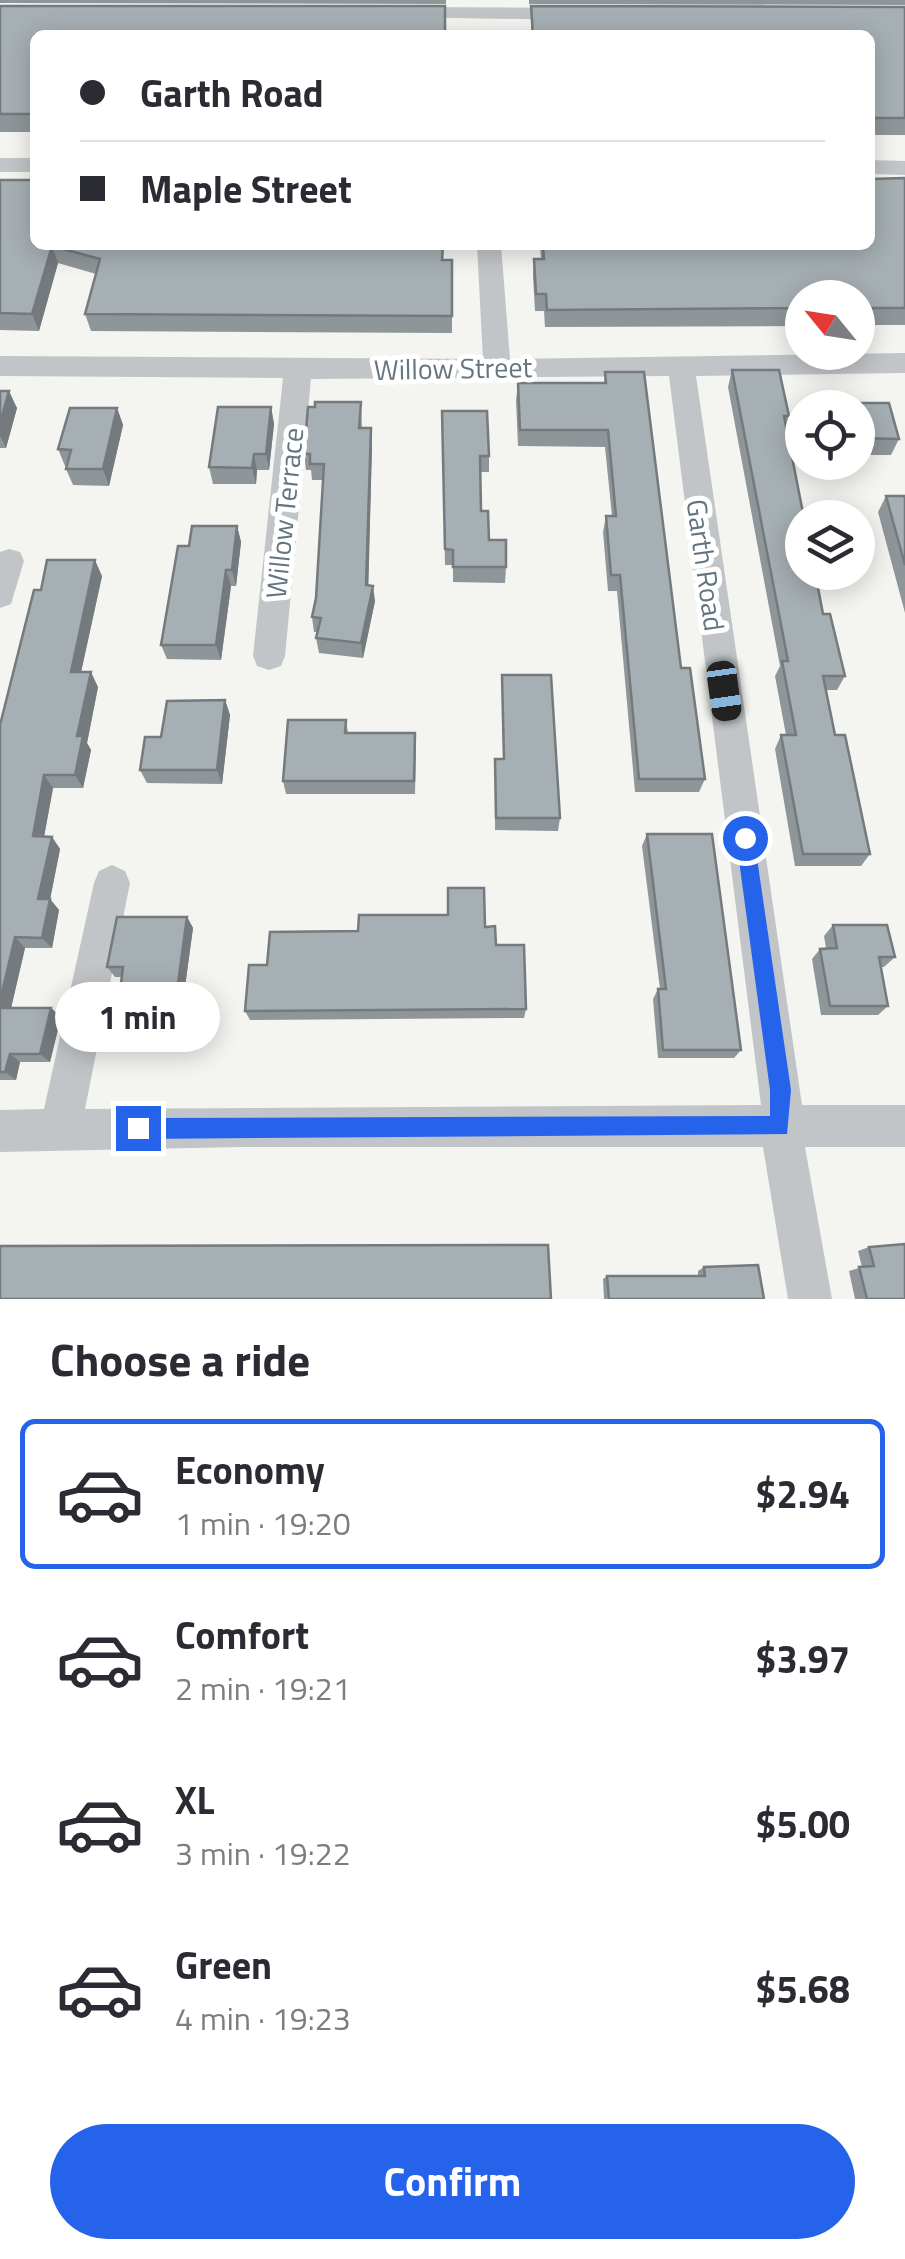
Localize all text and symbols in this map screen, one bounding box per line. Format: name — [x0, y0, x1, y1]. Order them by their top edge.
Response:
text: Garth Road — [140, 64, 324, 122]
text: Maple Street — [140, 160, 352, 218]
north arrow — [785, 280, 875, 370]
map controls — [785, 280, 875, 590]
street label: Willow Street — [374, 345, 533, 391]
button: locate — [785, 390, 875, 480]
street label: Willow Terrace — [254, 425, 314, 601]
street label: Garth Road — [675, 496, 737, 634]
button: layers — [785, 500, 875, 590]
car — [705, 659, 743, 723]
route start — [723, 816, 768, 861]
callout: 1 min — [56, 983, 220, 1053]
text: 1 min — [99, 993, 176, 1041]
route end — [116, 1106, 161, 1151]
text: Choose a ride — [50, 1325, 310, 1393]
text: Economy — [175, 1441, 325, 1499]
icon: car — [55, 1449, 145, 1539]
text: $2.94 — [755, 1465, 850, 1523]
text: 1 min · 19:20 — [175, 1499, 351, 1547]
text: Comfort — [175, 1606, 309, 1664]
icon: car — [55, 1614, 145, 1704]
text: $3.97 — [755, 1630, 850, 1688]
text: 2 min · 19:21 — [175, 1664, 351, 1712]
text: XL — [175, 1771, 215, 1829]
icon: car — [55, 1779, 145, 1869]
text: $5.00 — [755, 1795, 850, 1853]
text: 3 min · 19:22 — [175, 1829, 351, 1877]
text: Green — [175, 1936, 272, 1994]
icon: car — [55, 1944, 145, 2034]
text: $5.68 — [755, 1960, 850, 2018]
text: 4 min · 19:23 — [175, 1994, 351, 2042]
button: Confirm — [50, 2124, 855, 2239]

